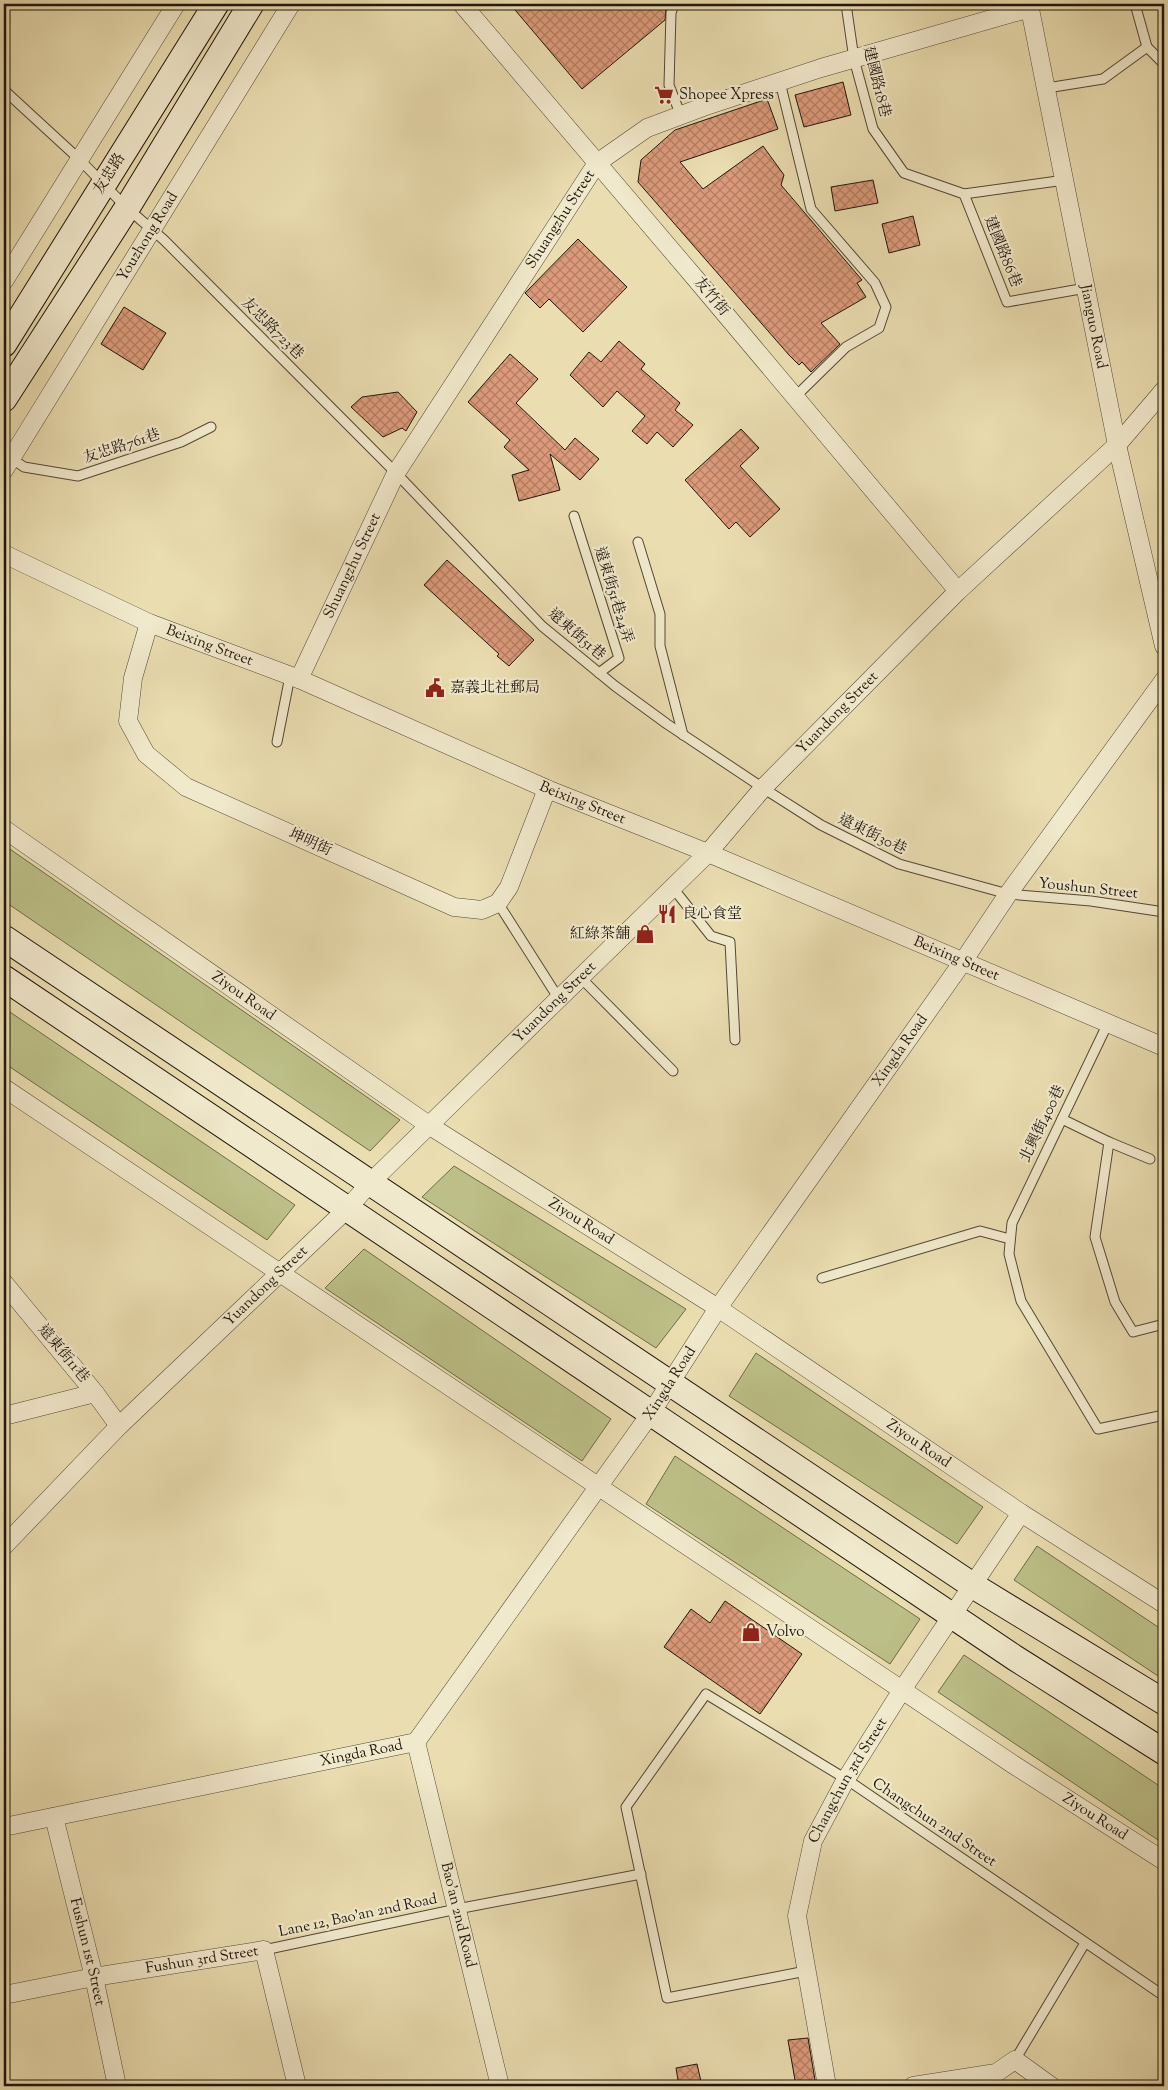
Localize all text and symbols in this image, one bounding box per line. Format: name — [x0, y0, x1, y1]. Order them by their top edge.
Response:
street label: 建國路18巷 — [857, 44, 895, 120]
supermarket icon: Shopee Xpress — [653, 84, 675, 106]
place label: Shopee Xpress — [679, 85, 774, 106]
street label: 友忠路 — [89, 149, 131, 199]
street label: Shuangzhu Street — [521, 166, 600, 273]
street label: Youzhong Road — [112, 187, 184, 285]
street label: 建國路86巷 — [978, 213, 1026, 291]
street label: 友竹街 — [688, 273, 734, 321]
street label: Jianguo Road — [1075, 282, 1112, 371]
street label: 友忠路723巷 — [236, 293, 308, 365]
street label: 友忠路761巷 — [81, 425, 163, 469]
street label: Shuangzhu Street — [318, 510, 386, 622]
street label: 遠東街51巷24弄 — [588, 544, 638, 646]
street label: 遠東街51巷 — [543, 604, 609, 666]
street label: Beixing Street — [163, 620, 256, 671]
street label: Yuandong Street — [792, 667, 883, 759]
public building icon: 嘉義北社郵局 — [424, 677, 446, 699]
place label: 嘉義北社郵局 — [450, 678, 540, 699]
street label: Beixing Street — [536, 776, 629, 830]
street label: 遠東街30巷 — [834, 809, 910, 861]
street label: 坤明街 — [285, 824, 335, 862]
street label: Youshun Street — [1037, 873, 1139, 905]
restaurant icon: 良心食堂 — [656, 903, 678, 925]
place label: 良心食堂 — [682, 904, 742, 925]
shop icon: 紅綠茶舖 — [634, 923, 656, 945]
place label: 紅綠茶舖 — [570, 924, 630, 945]
street label: Beixing Street — [910, 931, 1002, 986]
street label: Yuandong Street — [509, 957, 601, 1048]
street label: Ziyou Road — [207, 966, 280, 1026]
street label: Xingda Road — [867, 1010, 933, 1091]
street label: 北興街400巷 — [1015, 1082, 1071, 1166]
street label: Ziyou Road — [544, 1193, 618, 1250]
street label: Yuandong Street — [219, 1241, 312, 1331]
street label: 遠東街11巷 — [32, 1320, 94, 1388]
street label: Xingda Road — [638, 1342, 702, 1425]
street label: Ziyou Road — [882, 1414, 955, 1473]
shop icon: Volvo — [740, 1621, 762, 1643]
place label: Volvo — [766, 1622, 804, 1643]
street label: Changchun 3rd Street — [803, 1714, 892, 1847]
street label: Xingda Road — [318, 1734, 405, 1772]
street label: Changchun 2nd Street — [868, 1773, 1000, 1873]
street label: Ziyou Road — [1058, 1788, 1132, 1846]
street label: Bao'an 2nd Road — [435, 1860, 481, 1970]
street label: Lane 12, Bao'an 2nd Road — [277, 1889, 440, 1943]
street label: Fushun 1st Street — [64, 1896, 110, 2008]
street label: Fushun 3rd Street — [144, 1941, 260, 1979]

